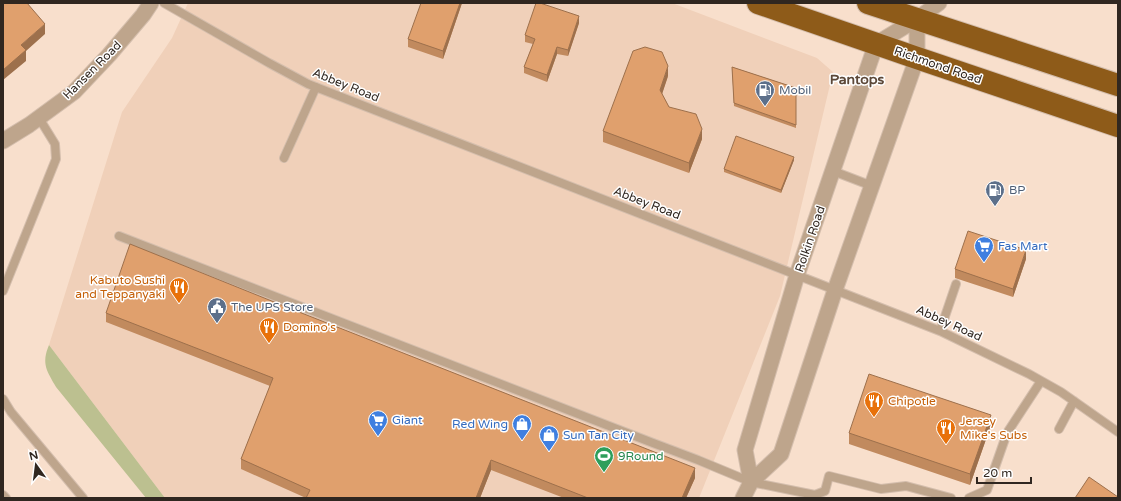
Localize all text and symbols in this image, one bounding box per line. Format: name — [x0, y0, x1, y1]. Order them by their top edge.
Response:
street label: Hansen Road — [60, 38, 124, 102]
street label: Richmond Road — [892, 43, 984, 87]
street label: Abbey Road — [311, 65, 381, 105]
district label: Pantops — [830, 71, 885, 88]
fuel station icon: Mobil — [754, 79, 776, 107]
place label: Mobil — [779, 83, 811, 97]
fuel station icon: BP — [984, 179, 1006, 207]
place label: BP — [1009, 183, 1025, 197]
street label: Abbey Road — [612, 184, 682, 222]
street label: Rolkin Road — [792, 204, 828, 274]
supermarket icon: Fas Mart — [973, 235, 995, 263]
place label: Fas Mart — [998, 239, 1048, 253]
place label: Kabuto Sushi and Teppanyaki — [75, 273, 165, 301]
restaurant icon: Kabuto Sushi and Teppanyaki — [168, 276, 190, 304]
public building icon: The UPS Store — [206, 296, 228, 324]
place label: The UPS Store — [231, 300, 313, 314]
street label: Abbey Road — [914, 302, 984, 344]
restaurant icon: Domino's — [258, 316, 280, 344]
place label: Domino's — [283, 320, 336, 334]
restaurant icon: Chipotle — [863, 390, 885, 418]
place label: Chipotle — [888, 394, 936, 408]
supermarket icon: Giant — [367, 409, 389, 437]
place label: Giant — [392, 413, 423, 427]
shop icon: Red Wing — [511, 413, 533, 441]
place label: Jersey Mike's Subs — [960, 414, 1027, 442]
place label: Red Wing — [452, 417, 508, 431]
restaurant icon: Jersey Mike's Subs — [935, 417, 957, 445]
shop icon: Sun Tan City — [538, 424, 560, 452]
place label: Sun Tan City — [563, 428, 634, 442]
north arrow — [16, 445, 56, 485]
sports icon: 9Round — [593, 445, 615, 473]
text: N — [28, 448, 40, 463]
place label: 9Round — [618, 449, 664, 463]
scale bar — [977, 459, 1031, 485]
text: 20 m — [983, 466, 1012, 480]

